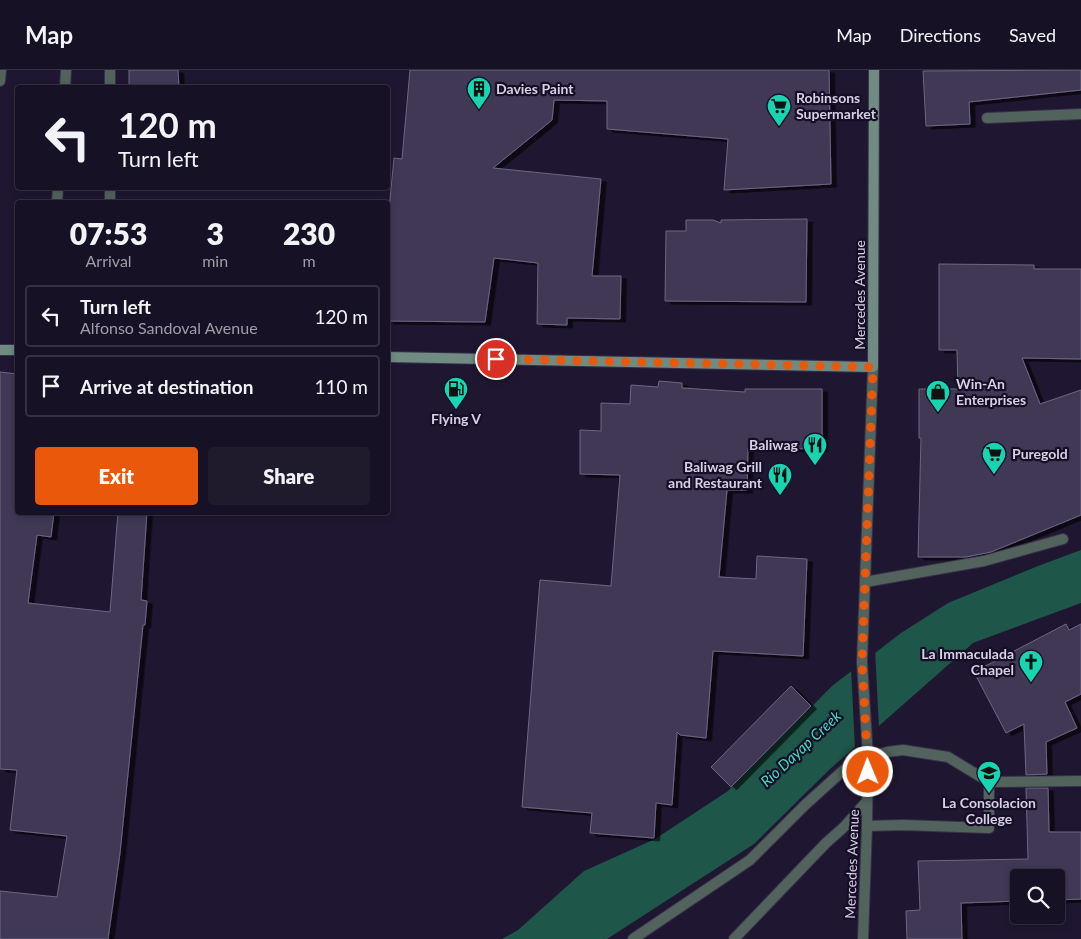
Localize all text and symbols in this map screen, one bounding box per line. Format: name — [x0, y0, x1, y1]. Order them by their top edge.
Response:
text: Map — [25, 20, 73, 49]
text: Map — [836, 24, 872, 46]
text: Directions — [900, 24, 981, 46]
text: Saved — [1009, 24, 1056, 46]
building icon: Davies Paint — [466, 76, 492, 110]
place label: Davies Paint — [496, 80, 574, 97]
place label: Robinsons Supermarket — [796, 89, 877, 122]
supermarket icon: Robinsons Supermarket — [766, 93, 792, 127]
text: 120 m — [118, 103, 217, 145]
icon: left — [35, 105, 100, 170]
text: Turn left — [118, 145, 199, 172]
text: 07:53 — [70, 215, 147, 251]
text: 3 — [206, 215, 224, 251]
text: 230 — [283, 215, 335, 251]
street label: Mercedes Avenue — [851, 240, 868, 350]
text: Arrival — [86, 251, 132, 270]
text: min — [202, 251, 228, 270]
text: m — [302, 251, 316, 270]
text: Turn left — [80, 295, 151, 318]
icon: left — [37, 302, 65, 330]
text: 120 m — [314, 305, 368, 328]
text: Alfonso Sandoval Avenue — [80, 318, 258, 337]
pin — [475, 338, 517, 380]
icon: arrive — [482, 345, 510, 373]
icon: arrive — [37, 372, 65, 400]
text: Arrive at destination — [80, 375, 253, 398]
text: 110 m — [314, 375, 368, 398]
place label: Win-An Enterprises — [956, 375, 1026, 408]
fuel station icon: Flying V — [443, 376, 469, 410]
shop icon: Win-An Enterprises — [925, 379, 951, 413]
place label: Flying V — [431, 410, 481, 427]
restaurant icon: Baliwag — [802, 432, 828, 466]
place label: Baliwag — [749, 436, 799, 453]
supermarket icon: Puregold — [981, 441, 1007, 475]
place label: Puregold — [1012, 445, 1068, 462]
button: Exit — [35, 447, 198, 505]
button: Share — [208, 447, 370, 505]
place label: Baliwag Grill and Restaurant — [668, 458, 763, 491]
restaurant icon: Baliwag Grill and Restaurant — [767, 462, 793, 496]
place label: La Immaculada Chapel — [921, 645, 1014, 678]
church icon: La Immaculada Chapel — [1018, 649, 1044, 683]
water label: Rio Dayap Creek — [756, 706, 845, 790]
position arrow — [841, 745, 893, 797]
school or university icon: La Consolacion College — [976, 760, 1002, 794]
place label: La Consolacion College — [942, 794, 1036, 827]
street label: Mercedes Avenue — [841, 809, 862, 919]
map controls — [1010, 869, 1065, 924]
button: search — [1010, 869, 1065, 924]

